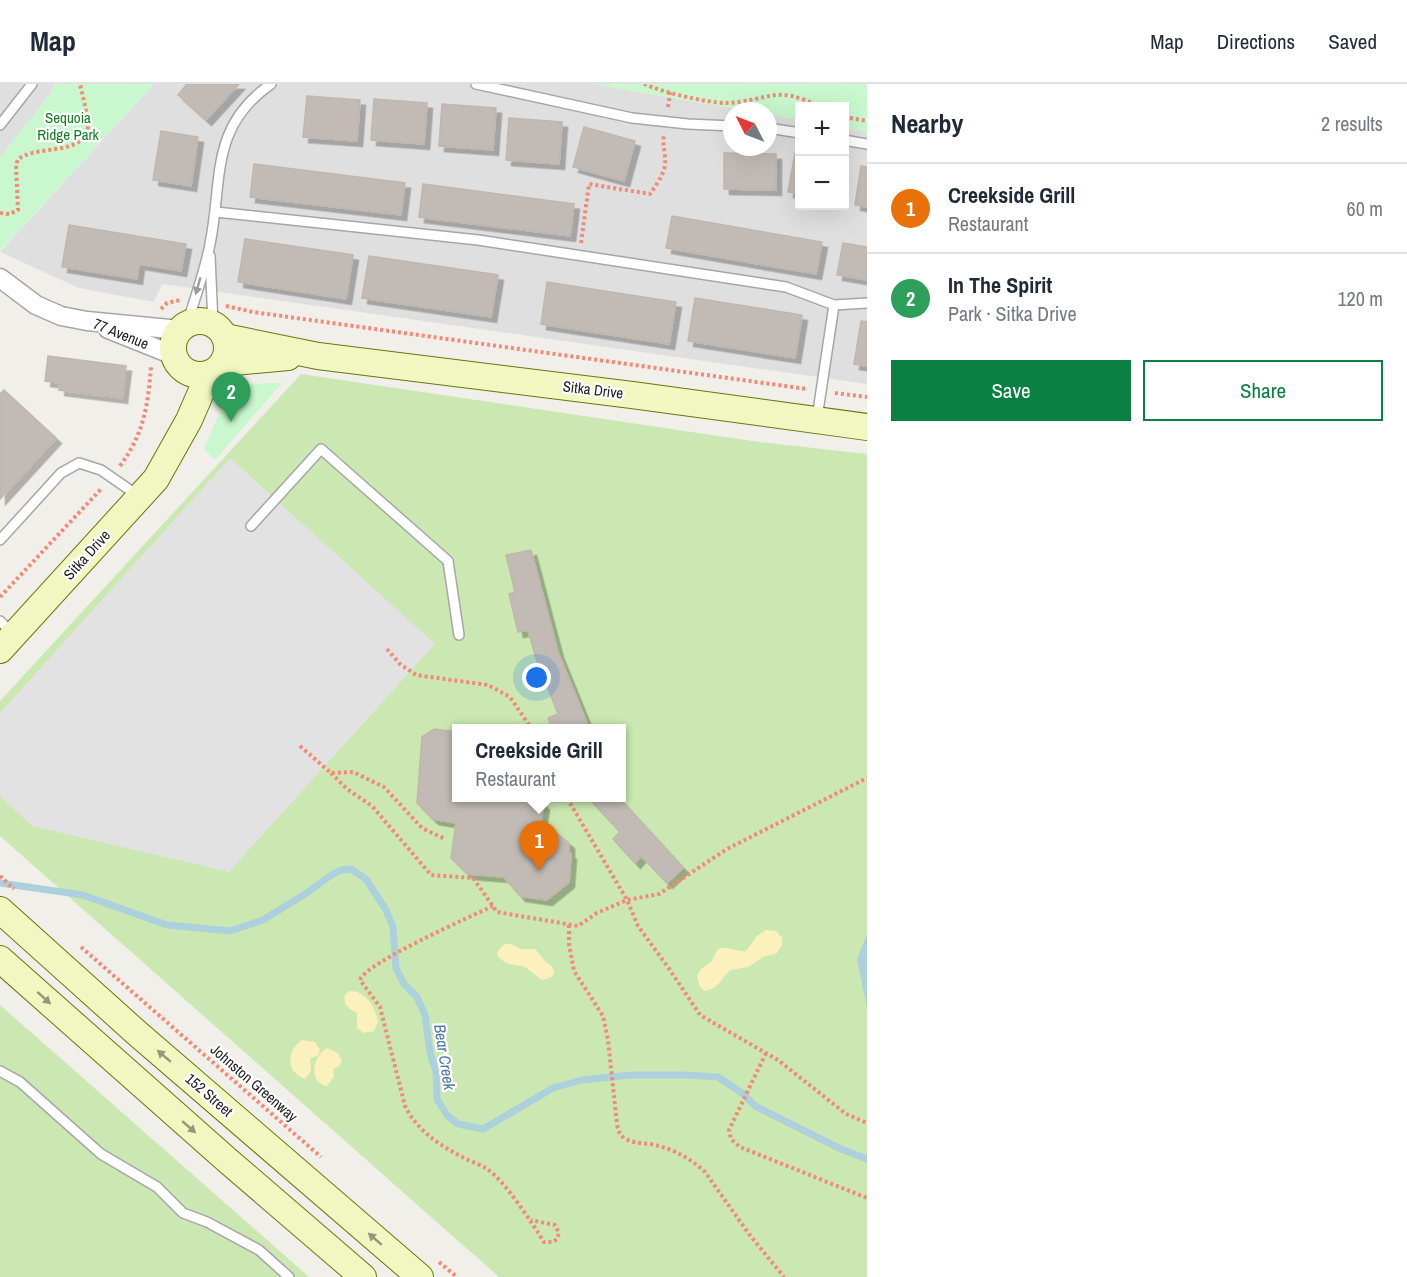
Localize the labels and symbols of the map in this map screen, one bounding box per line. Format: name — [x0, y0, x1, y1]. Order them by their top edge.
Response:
north arrow — [723, 102, 777, 156]
park label: Sequoia Ridge Park — [37, 107, 100, 145]
one-way arrow — [193, 277, 203, 295]
street label: 77 Avenue — [90, 313, 152, 354]
pin: 2 — [212, 372, 250, 422]
street label: Sitka Drive — [562, 375, 625, 404]
street label: Sitka Drive — [58, 525, 115, 584]
your location — [522, 663, 551, 692]
pin: 1 — [520, 822, 558, 871]
one-way arrow — [36, 991, 51, 1005]
water label: Bear Creek — [429, 1023, 461, 1092]
street label: Johnston Greenway — [206, 1039, 303, 1127]
one-way arrow — [157, 1050, 172, 1063]
street label: 152 Street — [181, 1068, 238, 1122]
one-way arrow — [181, 1120, 196, 1133]
one-way arrow — [368, 1233, 383, 1246]

